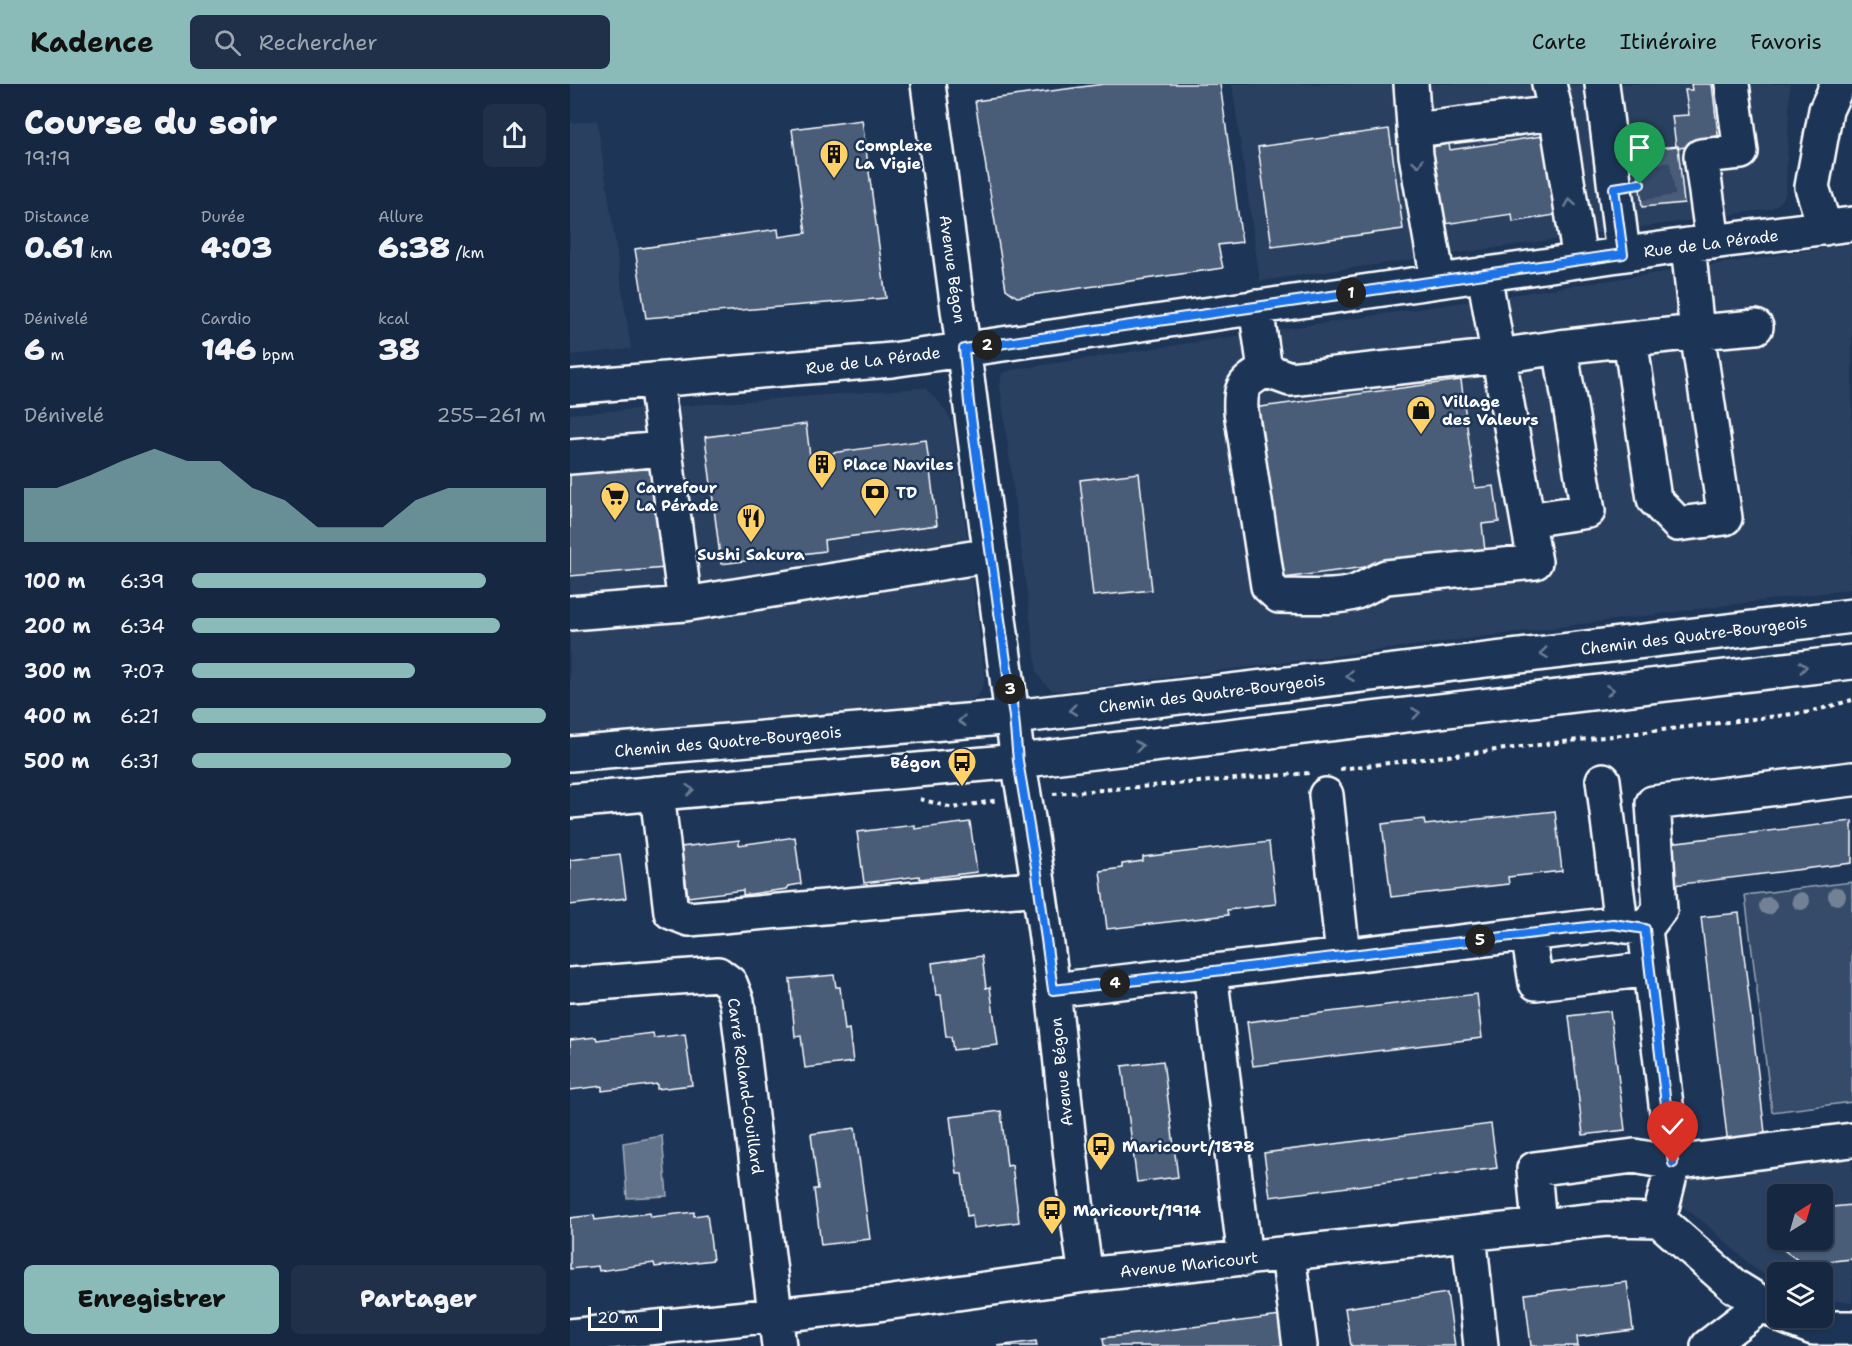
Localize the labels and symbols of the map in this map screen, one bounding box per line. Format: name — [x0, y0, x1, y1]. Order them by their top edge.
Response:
pin — [1614, 122, 1665, 184]
place label: Complexe La Vigie — [855, 135, 933, 174]
building icon: Complexe La Vigie — [818, 138, 850, 180]
one-way arrow — [1411, 158, 1423, 168]
one-way arrow — [1565, 198, 1577, 207]
street label: Avenue Bégon — [935, 214, 971, 325]
street label: Rue de La Pérade — [1643, 225, 1780, 262]
pin: 1 — [1336, 278, 1366, 308]
pin: 2 — [972, 330, 1002, 360]
street label: Rue de La Pérade — [805, 342, 942, 379]
place label: Village des Valeurs — [1442, 391, 1539, 430]
shop icon: Village des Valeurs — [1405, 394, 1437, 436]
building icon: Place Naviles — [806, 448, 838, 490]
place label: Place Naviles — [843, 454, 954, 475]
bank icon: TD — [859, 476, 891, 518]
place label: Carrefour La Pérade — [636, 477, 719, 516]
supermarket icon: Carrefour La Pérade — [599, 480, 631, 522]
place label: TD — [896, 482, 917, 503]
restaurant icon: Sushi Sakura — [735, 502, 767, 544]
place label: Sushi Sakura — [697, 544, 805, 565]
street label: Chemin des Quatre-Bourgeois — [1580, 611, 1809, 660]
one-way arrow — [1539, 646, 1548, 659]
one-way arrow — [1799, 662, 1808, 674]
street label: Chemin des Quatre-Bourgeois — [1098, 669, 1327, 718]
one-way arrow — [1346, 669, 1355, 682]
pin: 3 — [995, 674, 1025, 704]
one-way arrow — [1605, 685, 1614, 697]
one-way arrow — [1069, 703, 1078, 715]
one-way arrow — [1411, 708, 1420, 720]
one-way arrow — [957, 714, 967, 727]
street label: Chemin des Quatre-Bourgeois — [614, 721, 843, 762]
one-way arrow — [1134, 741, 1143, 753]
bus stop icon: Bégon — [946, 746, 978, 788]
place label: Bégon — [890, 752, 941, 773]
one-way arrow — [686, 784, 695, 797]
pin: 5 — [1465, 925, 1495, 955]
pin: 4 — [1100, 968, 1130, 998]
street label: Carré Roland-Couillard — [723, 997, 768, 1176]
street label: Avenue Bégon — [1045, 1016, 1078, 1127]
pin — [1647, 1101, 1698, 1163]
bus stop icon: Maricourt/1878 — [1085, 1130, 1117, 1172]
place label: Maricourt/1878 — [1122, 1136, 1255, 1157]
north arrow — [1767, 1184, 1833, 1250]
bus stop icon: Maricourt/1914 — [1036, 1194, 1068, 1236]
place label: Maricourt/1914 — [1073, 1200, 1201, 1221]
street label: Avenue Maricourt — [1119, 1247, 1259, 1282]
scale bar — [588, 1304, 662, 1332]

